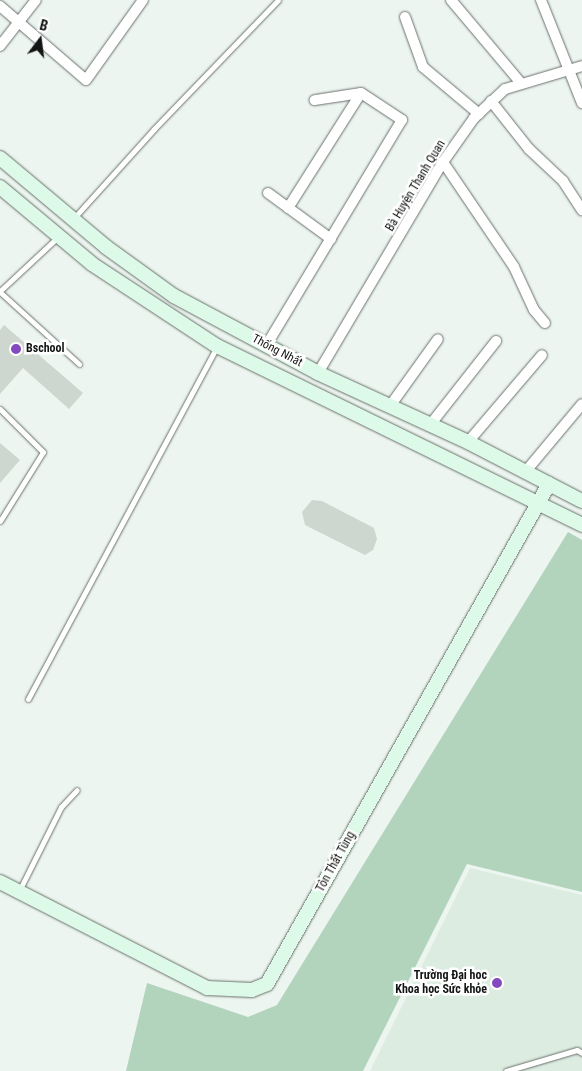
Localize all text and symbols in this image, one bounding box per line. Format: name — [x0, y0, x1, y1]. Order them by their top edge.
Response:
north arrow — [15, 15, 65, 65]
text: B — [38, 17, 50, 34]
street label: Bà Huyện Thanh Quan — [383, 138, 449, 234]
street label: Thống Nhất — [249, 332, 305, 370]
place label: Bschool — [26, 342, 65, 356]
marker: Bschool — [10, 343, 22, 355]
street label: Tôn Thất Tùng — [313, 829, 359, 895]
place label: Trường Đại học Khoa học Sức khỏe — [395, 969, 487, 997]
marker: Trường Đại học Khoa học Sức khỏe — [491, 977, 503, 989]

